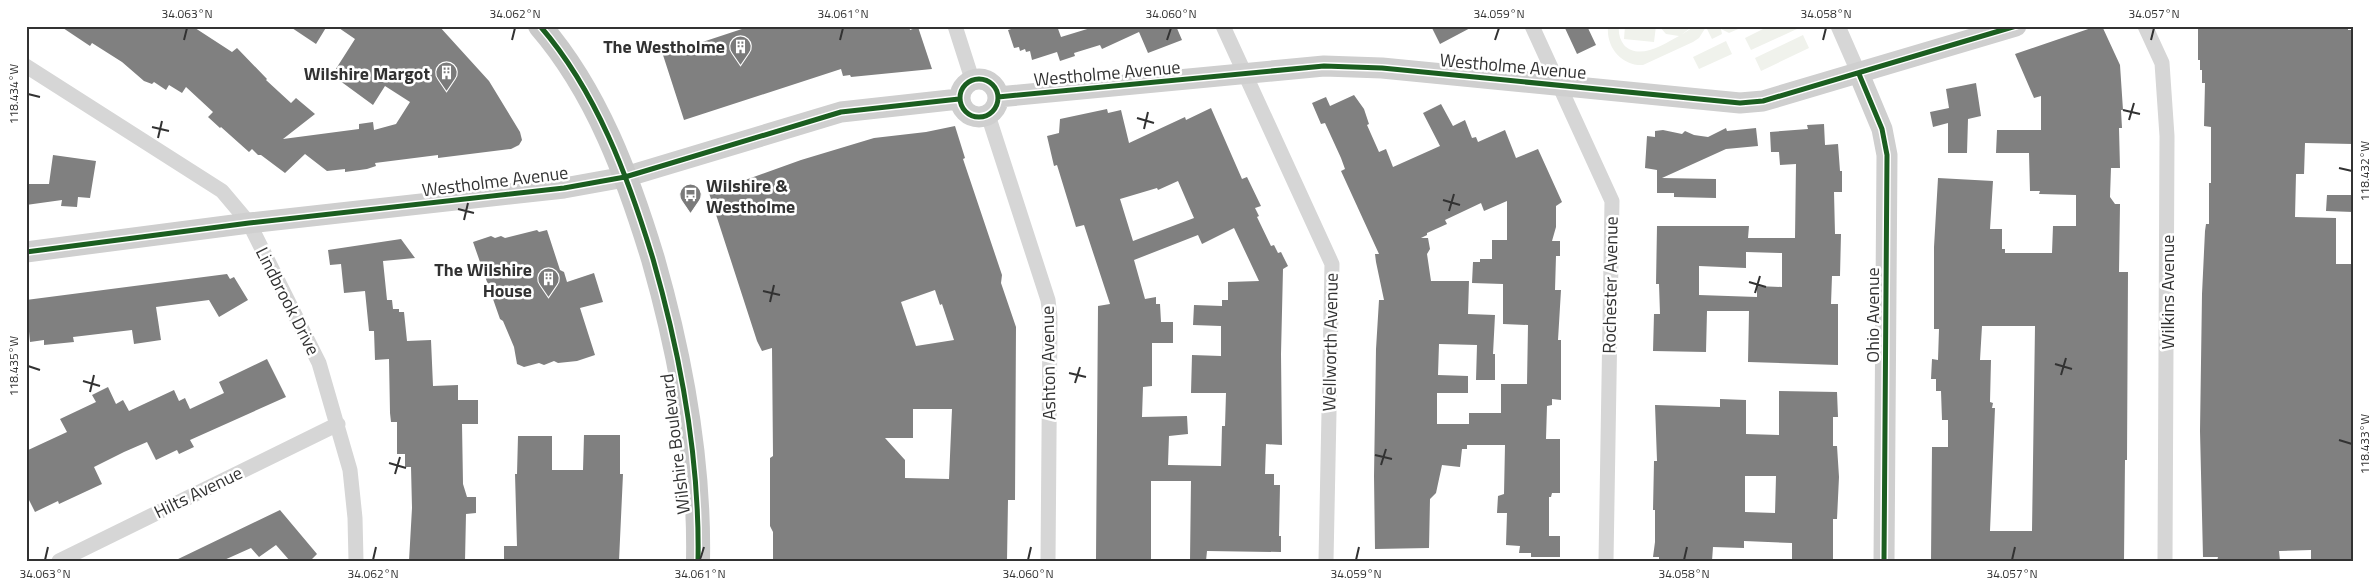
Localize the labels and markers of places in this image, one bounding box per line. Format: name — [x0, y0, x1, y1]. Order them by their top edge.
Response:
place label: The Westholme — [603, 33, 725, 60]
building icon: The Westholme — [729, 34, 753, 65]
place label: Wilshire Margot — [304, 60, 430, 87]
building icon: Wilshire Margot — [434, 61, 458, 92]
place label: Wilshire & Westholme — [706, 172, 795, 220]
bus stop icon: Wilshire & Westholme — [678, 183, 702, 214]
place label: The Wilshire House — [434, 256, 532, 304]
building icon: The Wilshire House — [536, 267, 560, 298]

